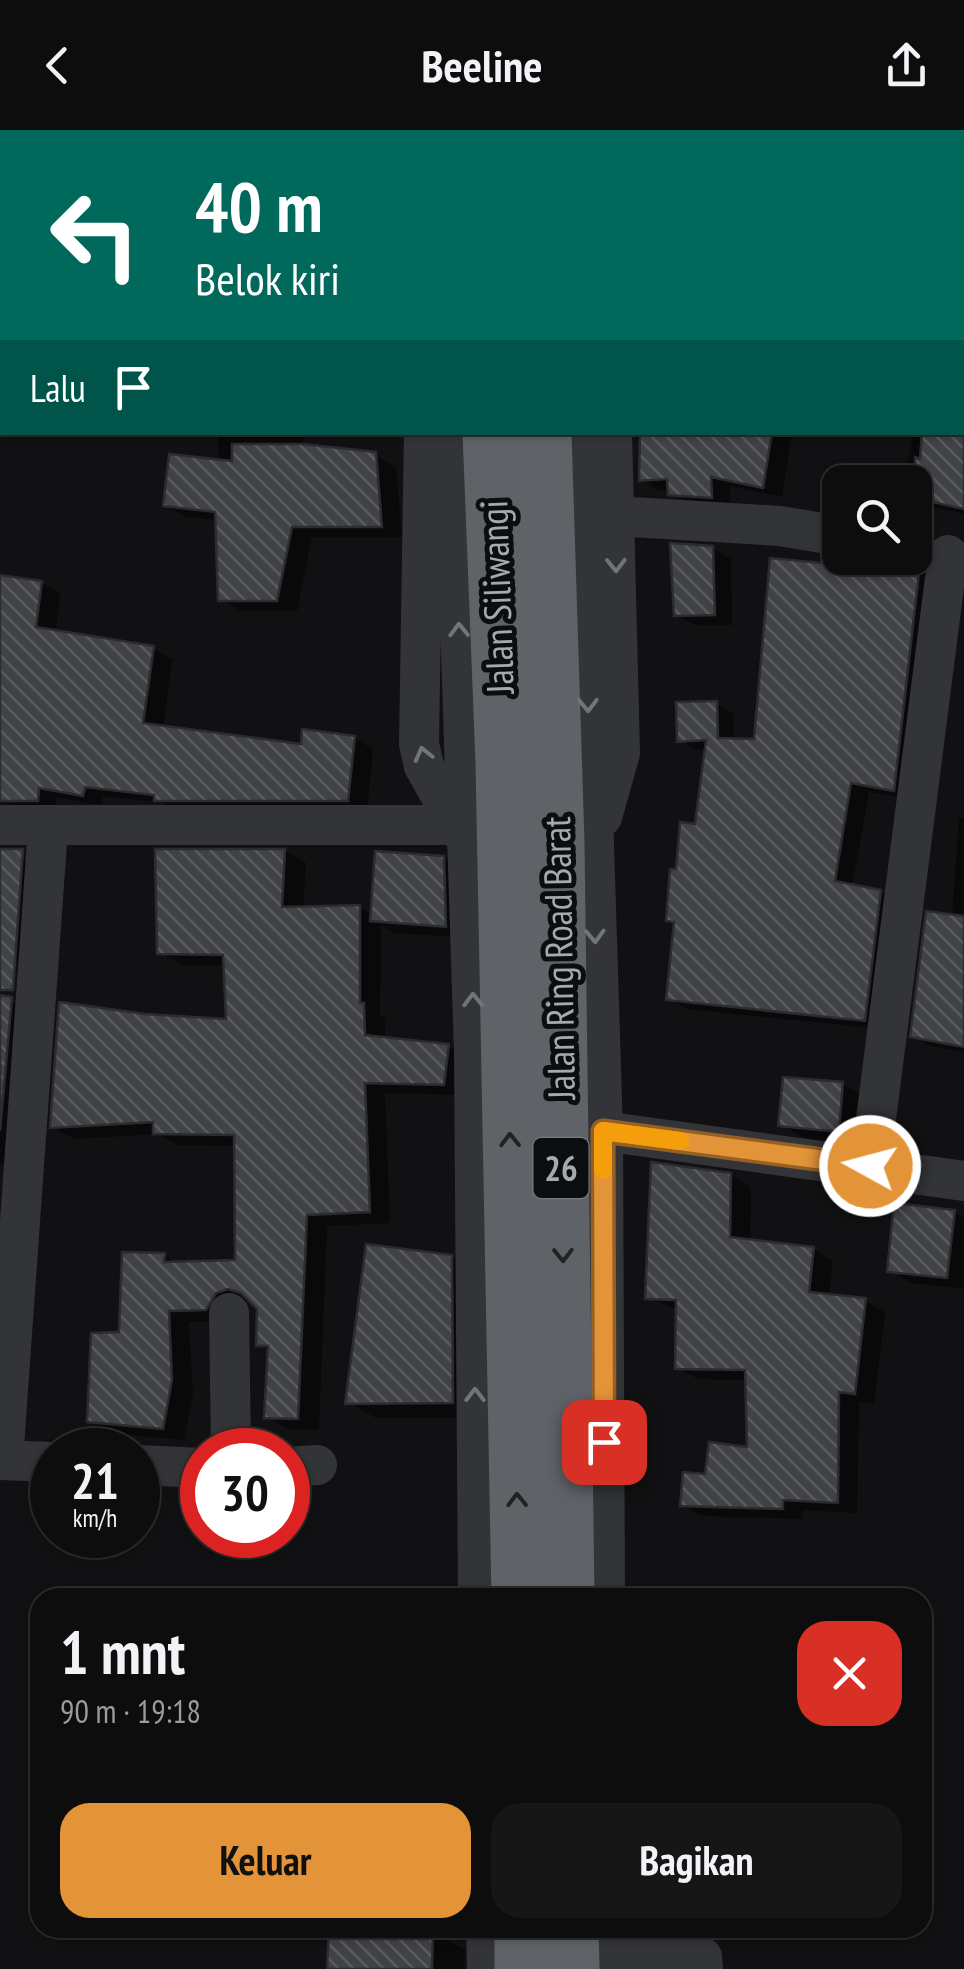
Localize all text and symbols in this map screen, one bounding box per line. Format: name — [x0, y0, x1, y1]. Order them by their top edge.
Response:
text: Beeline — [421, 36, 543, 94]
icon: back — [30, 38, 85, 93]
icon: share — [879, 38, 934, 93]
text: 40 m — [195, 161, 323, 251]
icon: left — [30, 170, 160, 300]
text: Belok kiri — [195, 249, 340, 307]
icon: arrive — [106, 360, 161, 415]
text: Lalu — [30, 363, 86, 412]
map controls — [822, 465, 932, 575]
button: search — [822, 465, 932, 575]
street label: Jalan Siliwangi — [468, 499, 524, 696]
one-way arrow — [605, 558, 627, 573]
one-way arrow — [448, 622, 469, 638]
one-way arrow — [577, 697, 598, 713]
one-way arrow — [414, 745, 435, 762]
street label: Jalan Ring Road Barat — [531, 816, 585, 1101]
one-way arrow — [584, 928, 605, 944]
one-way arrow — [462, 992, 484, 1008]
position arrow — [818, 1114, 922, 1218]
one-way arrow — [500, 1132, 521, 1148]
road number: 26 — [534, 1138, 588, 1198]
one-way arrow — [552, 1248, 573, 1264]
one-way arrow — [464, 1387, 486, 1402]
pin — [562, 1400, 647, 1485]
icon: arrive — [577, 1415, 632, 1470]
speed limit sign: 30 — [180, 1428, 310, 1558]
text: 21 — [71, 1448, 119, 1513]
one-way arrow — [506, 1492, 528, 1508]
text: km/h — [73, 1502, 117, 1534]
text: 1 mnt — [60, 1613, 185, 1691]
button: close — [797, 1621, 902, 1726]
text: 90 m · 19:18 — [60, 1690, 201, 1732]
button: Keluar — [60, 1803, 471, 1918]
button: Bagikan — [491, 1803, 902, 1918]

